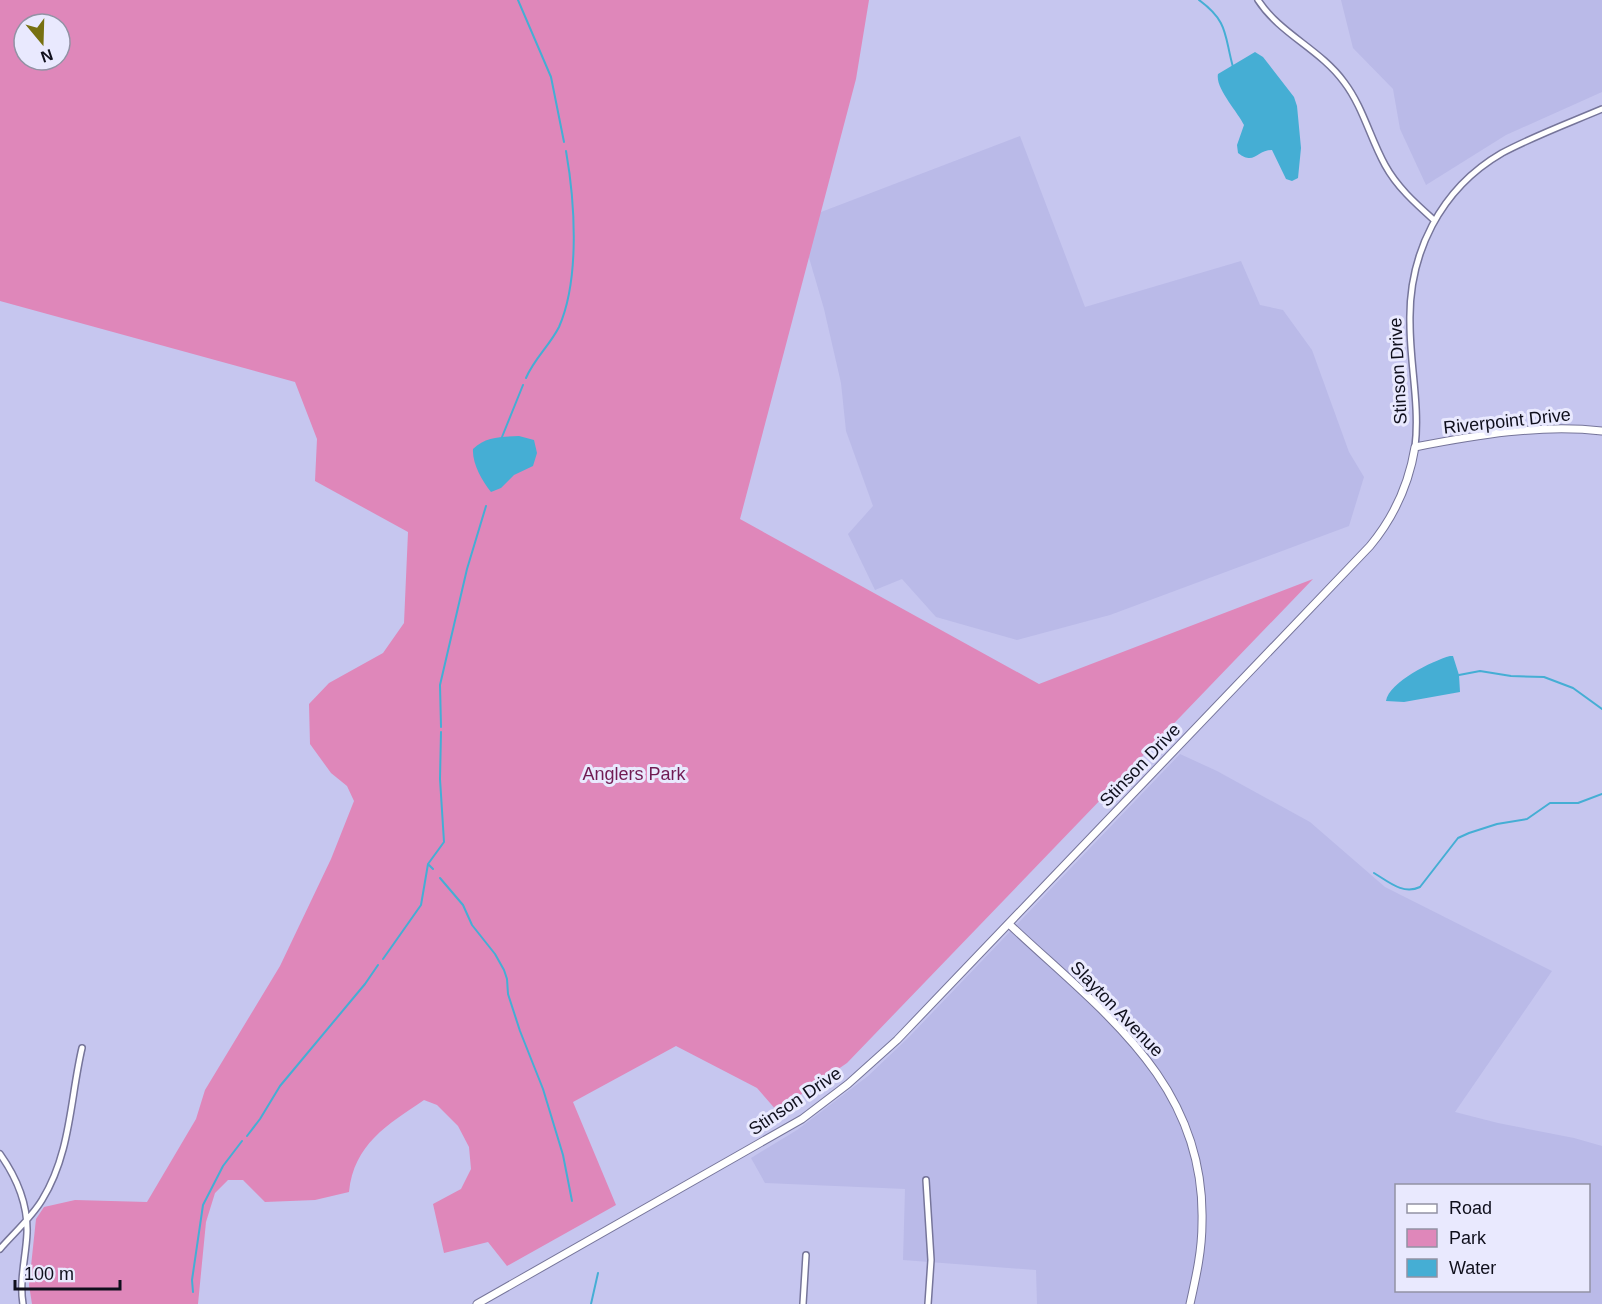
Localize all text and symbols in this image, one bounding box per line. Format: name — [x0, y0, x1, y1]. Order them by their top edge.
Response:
north arrow — [12, 12, 72, 72]
text: N — [38, 46, 55, 66]
street label: Stinson Drive — [1385, 317, 1411, 425]
street label: Riverpoint Drive — [1442, 404, 1572, 438]
street label: Stinson Drive — [1096, 720, 1184, 810]
park label: Anglers Park — [582, 764, 687, 784]
street label: Slayton Avenue — [1066, 957, 1168, 1061]
street label: Stinson Drive — [745, 1063, 845, 1139]
legend — [1395, 1184, 1590, 1292]
text: Road — [1449, 1198, 1492, 1218]
text: Park — [1449, 1228, 1487, 1248]
scale bar — [15, 1253, 120, 1291]
text: Water — [1449, 1258, 1496, 1278]
text: 100 m — [24, 1264, 74, 1284]

